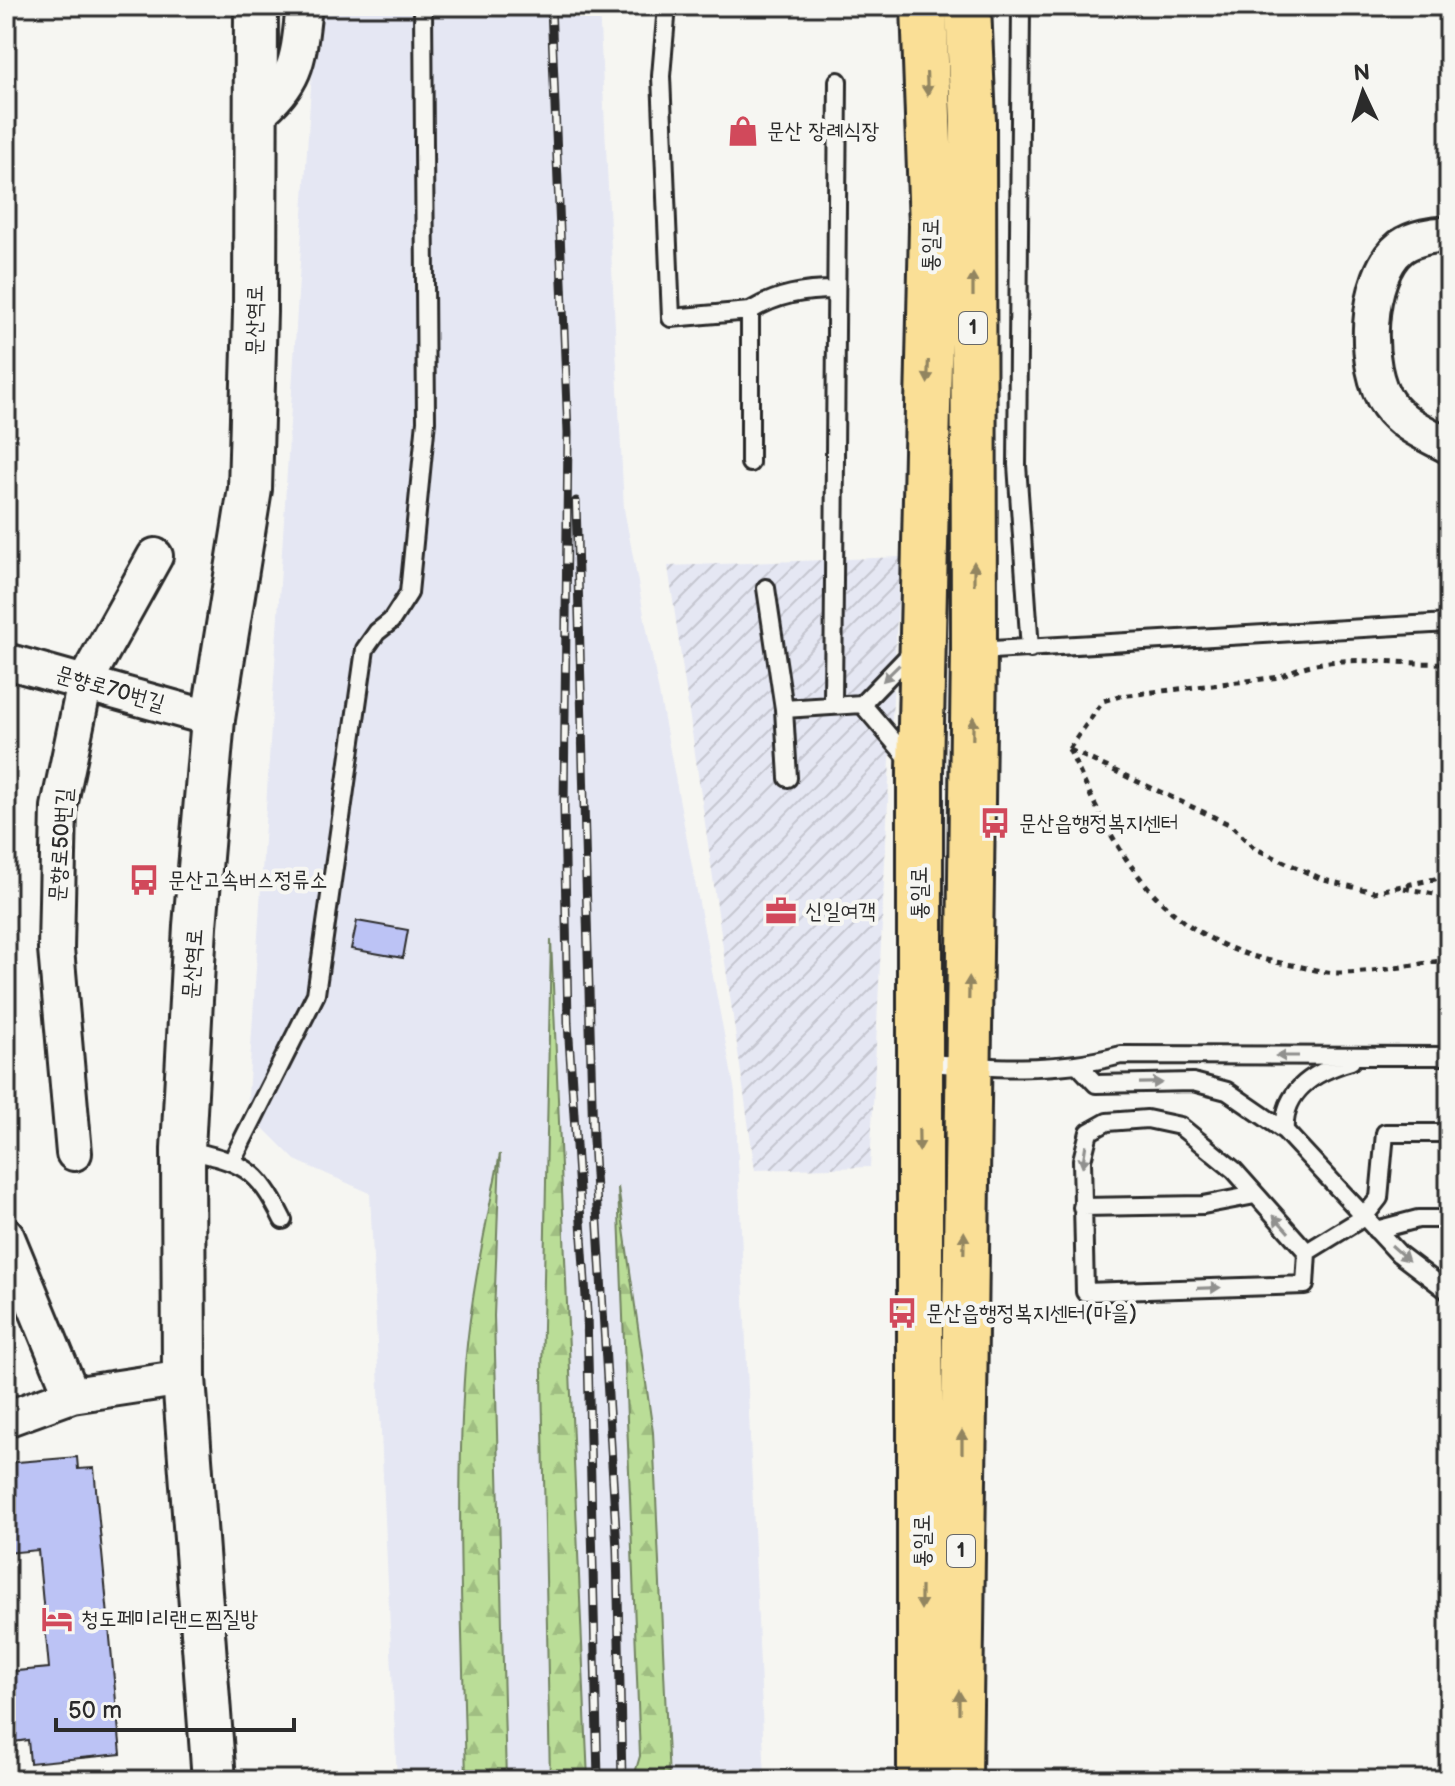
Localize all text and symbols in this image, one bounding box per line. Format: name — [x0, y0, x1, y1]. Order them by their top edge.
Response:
north arrow — [1323, 52, 1403, 132]
text: N — [1353, 60, 1371, 88]
one-way arrow — [921, 72, 934, 97]
shop icon: 문산 장례식장 — [726, 114, 760, 148]
place label: 문산 장례식장 — [767, 118, 879, 145]
street label: 통일로 — [917, 218, 945, 272]
one-way arrow — [967, 272, 979, 297]
street label: 문산역로 — [241, 284, 269, 356]
road number: 1 — [959, 312, 987, 344]
one-way arrow — [921, 360, 934, 385]
one-way arrow — [968, 560, 980, 585]
street label: 문향로70번길 — [52, 661, 168, 718]
one-way arrow — [882, 663, 901, 682]
one-way arrow — [966, 715, 979, 740]
street label: 문향로50번길 — [44, 787, 78, 903]
bus stop icon: 문산읍행정복지센터 — [978, 806, 1012, 840]
place label: 문산읍행정복지센터 — [1019, 810, 1178, 837]
bus stop icon: 문산고속버스정류소 — [127, 863, 161, 897]
street label: 통일로 — [906, 866, 933, 920]
place label: 문산고속버스정류소 — [168, 867, 327, 894]
office icon: 신일여객 — [764, 894, 798, 928]
place label: 신일여객 — [805, 898, 876, 925]
street label: 문산역로 — [177, 928, 209, 1000]
one-way arrow — [962, 975, 975, 1000]
one-way arrow — [1274, 1050, 1299, 1062]
one-way arrow — [1139, 1077, 1164, 1089]
one-way arrow — [913, 1128, 925, 1153]
one-way arrow — [1077, 1144, 1090, 1169]
one-way arrow — [1273, 1214, 1291, 1233]
one-way arrow — [958, 1230, 970, 1255]
one-way arrow — [1390, 1244, 1409, 1262]
one-way arrow — [1197, 1281, 1222, 1294]
bus stop icon: 문산읍행정복지센터(마을) — [885, 1296, 919, 1330]
place label: 문산읍행정복지센터(마을) — [926, 1300, 1137, 1327]
one-way arrow — [955, 1429, 968, 1454]
street label: 통일로 — [909, 1514, 936, 1568]
road number: 1 — [947, 1535, 975, 1567]
one-way arrow — [915, 1586, 927, 1611]
hotel icon: 청도페미리랜드찜질방 — [40, 1602, 74, 1636]
place label: 청도페미리랜드찜질방 — [81, 1606, 258, 1633]
scale bar — [56, 1682, 294, 1732]
one-way arrow — [953, 1689, 965, 1714]
text: 50 m — [68, 1696, 122, 1725]

